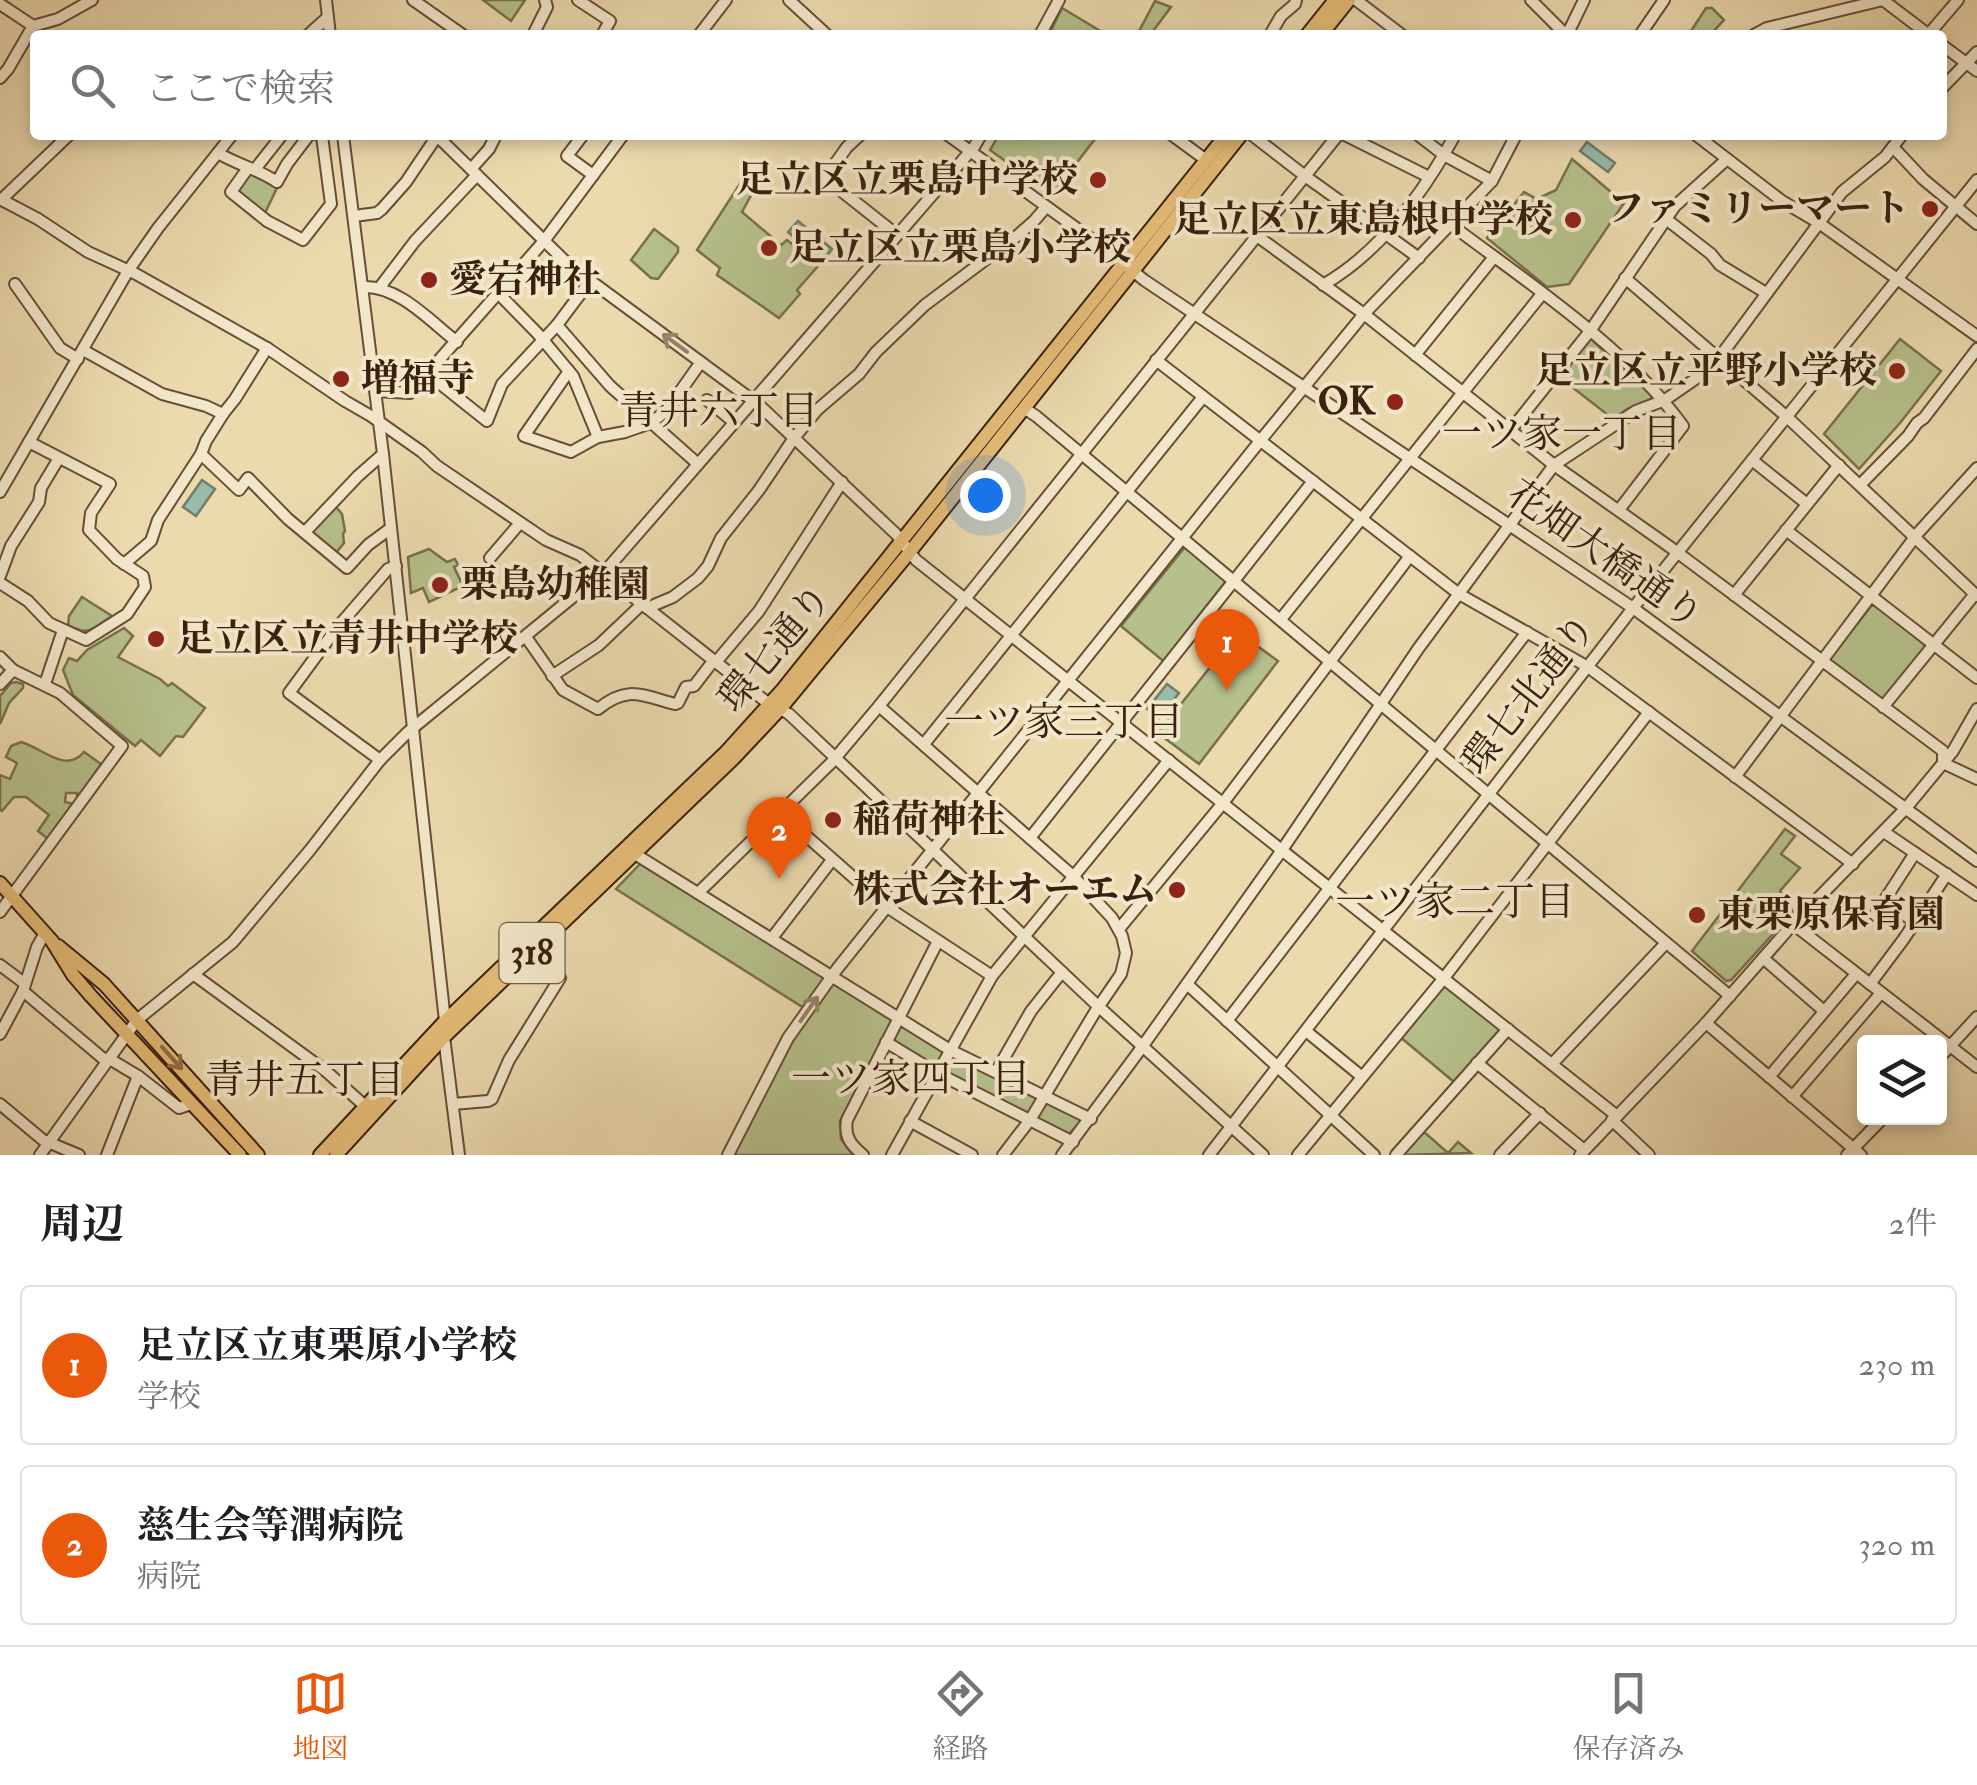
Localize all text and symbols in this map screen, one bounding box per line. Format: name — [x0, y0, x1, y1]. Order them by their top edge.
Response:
search box — [30, 30, 1947, 140]
icon: search — [65, 58, 120, 113]
text: ここで検索 — [145, 65, 335, 113]
place label: 足立区立栗島中学校 — [736, 156, 1078, 204]
marker: 足立区立栗島中学校 — [1087, 169, 1109, 191]
place label: ファミリーマート — [1607, 185, 1910, 233]
place label: 足立区立東島根中学校 — [1173, 196, 1553, 244]
marker: ファミリーマート — [1919, 198, 1941, 220]
marker: 足立区立東島根中学校 — [1562, 209, 1584, 231]
place label: 足立区立栗島小学校 — [789, 224, 1131, 272]
marker: 足立区立栗島小学校 — [758, 237, 780, 259]
place label: 愛宕神社 — [449, 256, 601, 304]
marker: 愛宕神社 — [418, 269, 440, 291]
one-way arrow — [662, 332, 689, 353]
place label: 足立区立平野小学校 — [1535, 347, 1877, 395]
place label: 増福寺 — [361, 355, 475, 403]
marker: 足立区立平野小学校 — [1886, 360, 1908, 382]
marker: 増福寺 — [330, 368, 352, 390]
place label: OK — [1318, 378, 1376, 426]
district label: 青井六丁目 — [619, 386, 819, 437]
marker: OK — [1384, 391, 1406, 413]
district label: 一ツ家一丁目 — [1442, 409, 1682, 460]
your location — [960, 470, 1011, 521]
street label: 花畑大橋通り — [1498, 470, 1712, 640]
place label: 栗島幼稚園 — [460, 561, 650, 609]
marker: 栗島幼稚園 — [429, 574, 451, 596]
street label: 環七通り — [708, 574, 842, 722]
street label: 環七北通り — [1452, 604, 1606, 784]
pin: 1 — [1194, 608, 1260, 691]
place label: 足立区立青井中学校 — [176, 615, 518, 663]
marker: 足立区立青井中学校 — [145, 628, 167, 650]
district label: 一ツ家三丁目 — [944, 697, 1184, 748]
pin: 2 — [746, 796, 812, 879]
place label: 稲荷神社 — [853, 796, 1005, 844]
marker: 稲荷神社 — [822, 809, 844, 831]
place label: 株式会社オーエム — [853, 866, 1157, 914]
district label: 一ツ家二丁目 — [1335, 877, 1575, 928]
marker: 株式会社オーエム — [1166, 879, 1188, 901]
place label: 東栗原保育園 — [1717, 891, 1945, 939]
marker: 東栗原保育園 — [1686, 904, 1708, 926]
road number: 318 — [500, 923, 564, 983]
one-way arrow — [798, 995, 819, 1023]
map controls — [1857, 1035, 1947, 1125]
button: layers — [1857, 1035, 1947, 1125]
one-way arrow — [160, 1045, 183, 1070]
district label: 一ツ家四丁目 — [791, 1054, 1031, 1105]
district label: 青井五丁目 — [205, 1055, 405, 1106]
text: 周辺 — [40, 1199, 124, 1251]
text: 2件 — [1889, 1204, 1937, 1244]
text: 足立区立東栗原小学校 — [137, 1322, 517, 1370]
text: 1 — [69, 1345, 80, 1385]
text: 230 m — [1859, 1345, 1935, 1385]
text: 学校 — [137, 1377, 201, 1417]
text: 慈生会等潤病院 — [137, 1502, 403, 1550]
text: 2 — [66, 1525, 83, 1565]
text: 320 m — [1859, 1525, 1935, 1565]
text: 病院 — [137, 1557, 201, 1597]
tab: 地図 — [292, 1666, 348, 1767]
tab: 経路 — [932, 1666, 989, 1767]
tab: 保存済み — [1573, 1666, 1685, 1767]

